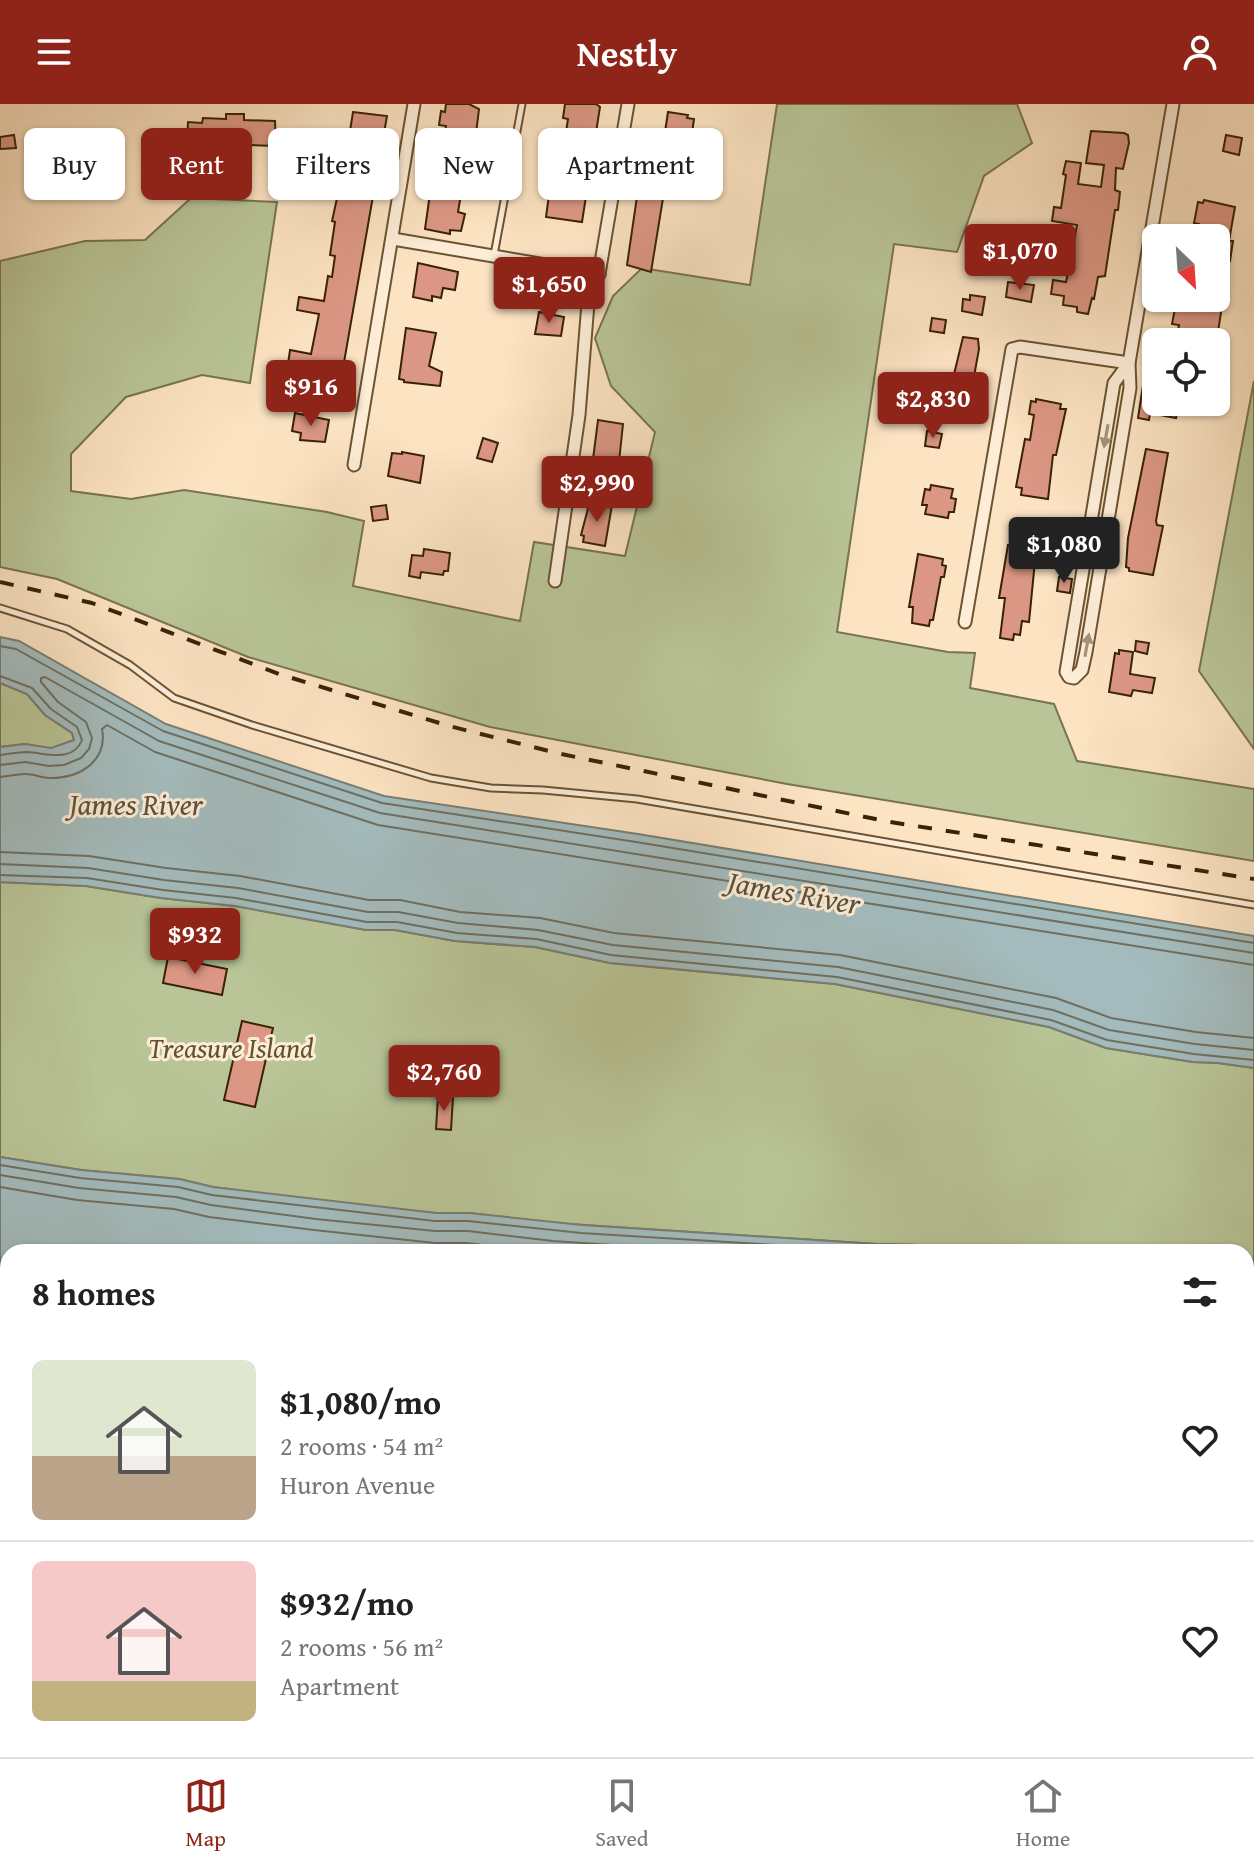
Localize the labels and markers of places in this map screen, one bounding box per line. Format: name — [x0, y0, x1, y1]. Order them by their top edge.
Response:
pin: $1,070 — [955, 224, 1085, 292]
pin: $1,650 — [484, 257, 614, 325]
pin: $916 — [264, 360, 358, 428]
pin: $2,830 — [868, 372, 998, 440]
pin: $2,990 — [532, 456, 662, 524]
pin: $1,080 — [999, 517, 1129, 585]
pin: $932 — [148, 908, 242, 976]
pin: $2,760 — [379, 1045, 509, 1113]

